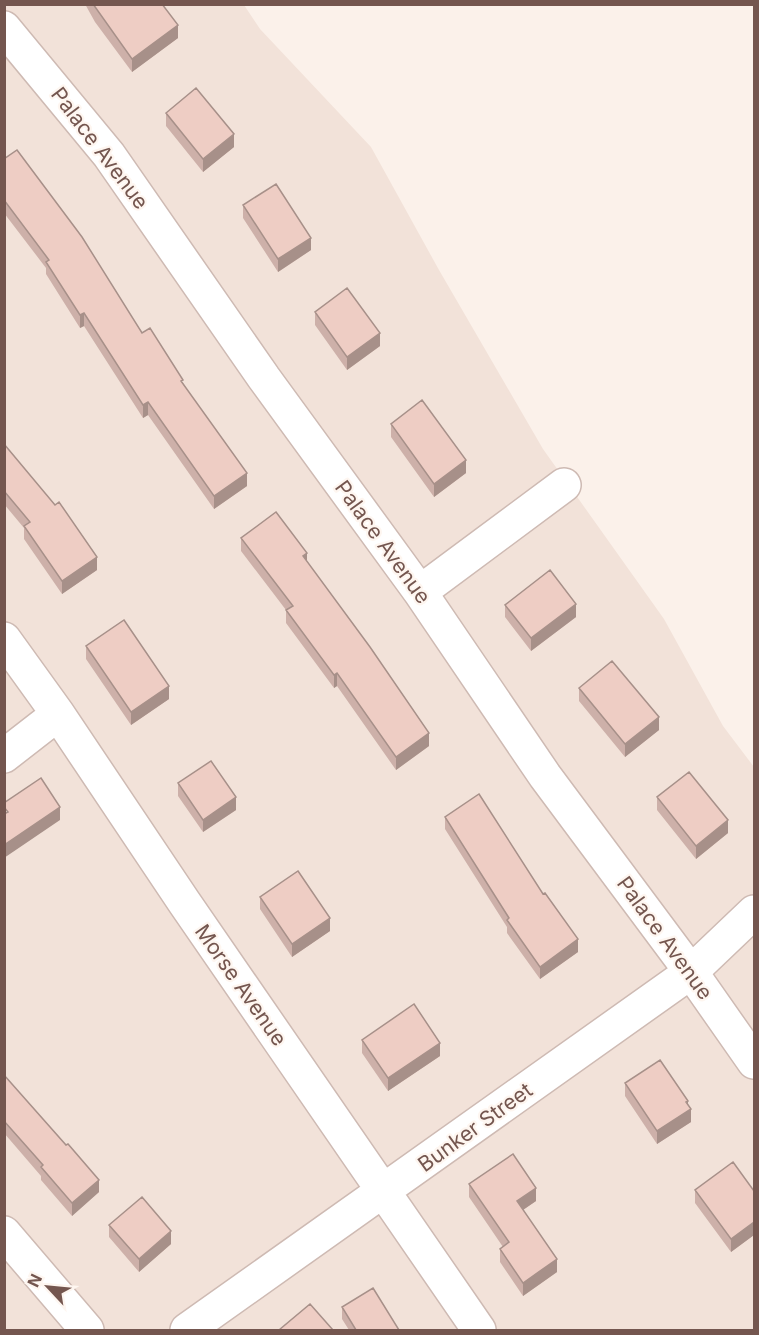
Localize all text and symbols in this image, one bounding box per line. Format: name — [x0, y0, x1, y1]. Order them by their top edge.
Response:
street label: Palace Avenue — [46, 82, 154, 214]
street label: Palace Avenue — [330, 476, 436, 608]
street label: Palace Avenue — [612, 872, 718, 1004]
street label: Morse Avenue — [190, 919, 292, 1051]
street label: Bunker Street — [413, 1077, 537, 1177]
north arrow — [18, 1257, 78, 1317]
text: N — [23, 1271, 46, 1290]

